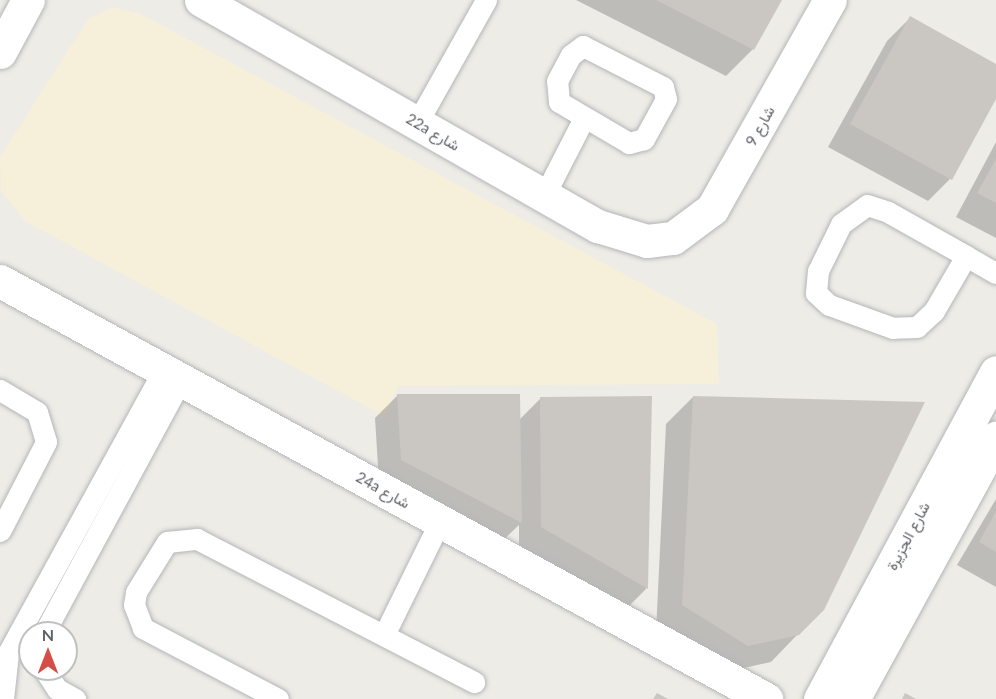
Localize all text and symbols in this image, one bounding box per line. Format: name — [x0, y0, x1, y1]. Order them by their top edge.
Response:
street label: شارع 9 — [742, 103, 778, 149]
street label: 22a شارع — [403, 109, 463, 155]
street label: 24a شارع — [353, 468, 413, 512]
street label: شارع الجزيرة — [883, 499, 933, 573]
north arrow — [18, 621, 78, 681]
text: N — [42, 625, 54, 644]

